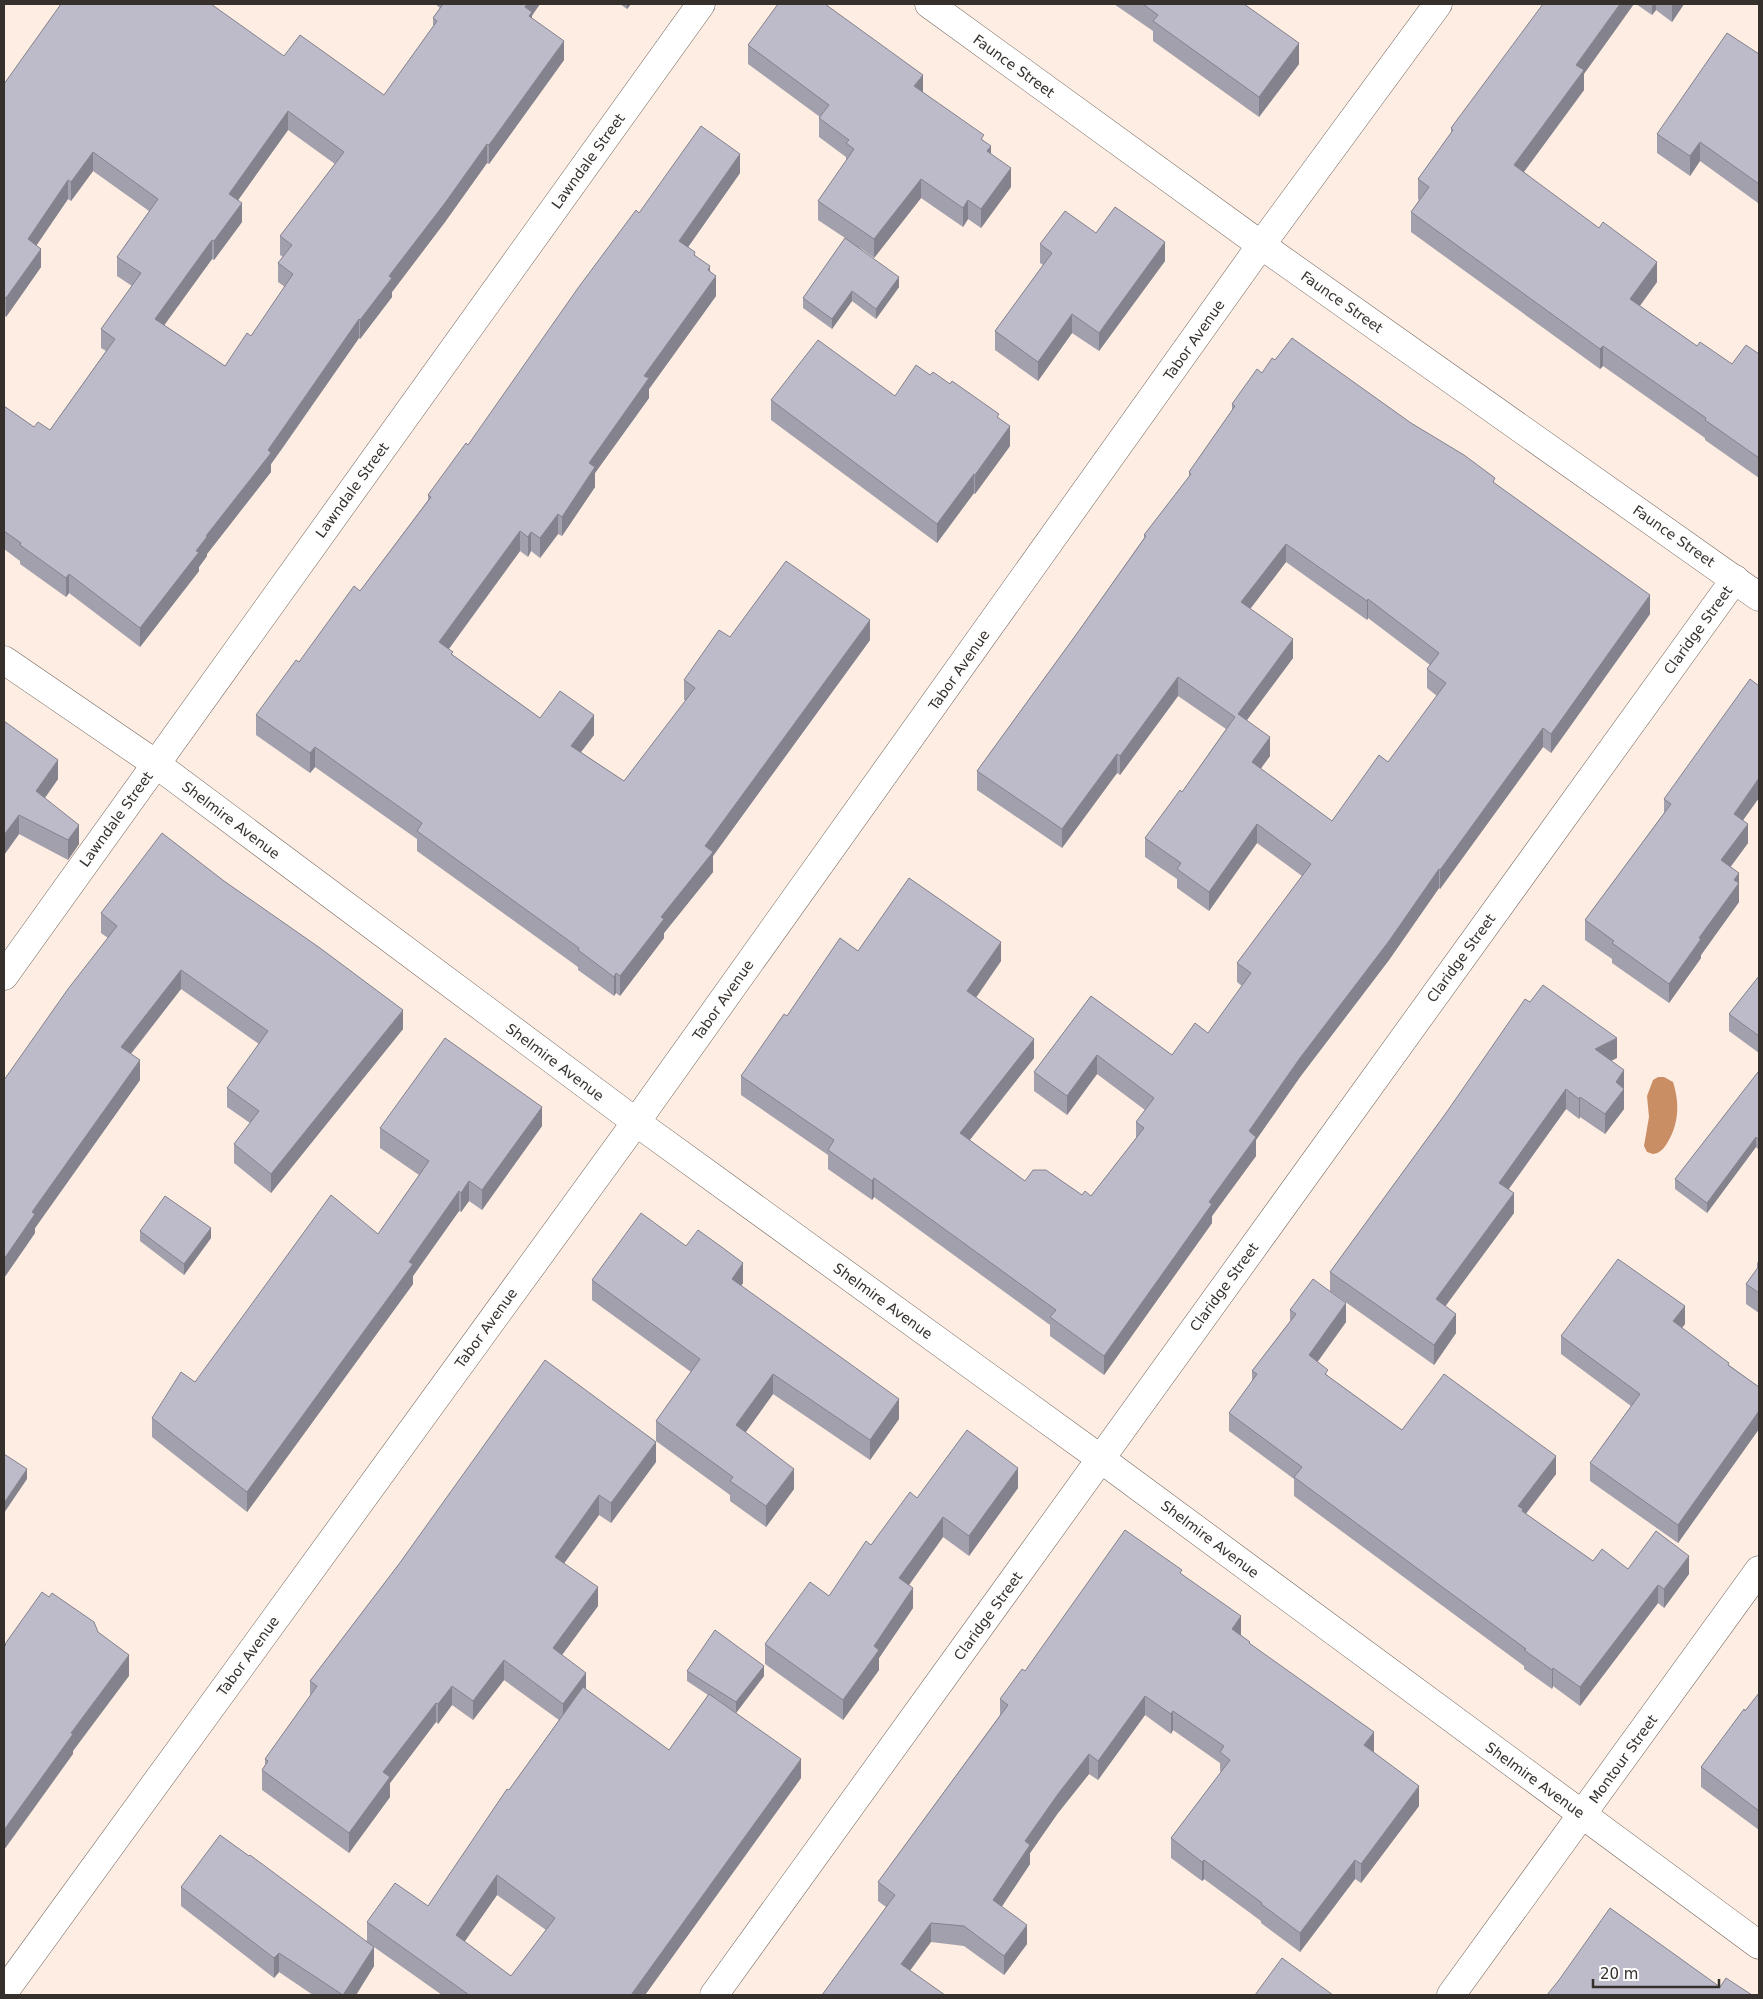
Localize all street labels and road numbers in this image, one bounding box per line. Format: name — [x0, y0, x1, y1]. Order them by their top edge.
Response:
street label: Faunce Street — [970, 31, 1058, 101]
street label: Lawndale Street — [548, 110, 628, 212]
street label: Faunce Street — [1298, 268, 1386, 336]
street label: Tabor Avenue — [1160, 297, 1228, 384]
street label: Lawndale Street — [312, 439, 392, 541]
street label: Faunce Street — [1630, 502, 1718, 570]
street label: Claridge Street — [1661, 582, 1736, 677]
street label: Tabor Avenue — [925, 627, 993, 714]
street label: Lawndale Street — [76, 768, 156, 870]
street label: Shelmire Avenue — [179, 778, 283, 862]
street label: Claridge Street — [1424, 910, 1499, 1005]
street label: Tabor Avenue — [689, 957, 757, 1044]
street label: Shelmire Avenue — [503, 1020, 607, 1104]
street label: Claridge Street — [1187, 1239, 1262, 1334]
street label: Shelmire Avenue — [830, 1260, 936, 1342]
street label: Tabor Avenue — [451, 1285, 520, 1372]
street label: Shelmire Avenue — [1158, 1497, 1262, 1581]
street label: Claridge Street — [951, 1568, 1026, 1663]
street label: Tabor Avenue — [213, 1613, 282, 1700]
street label: Montour Street — [1586, 1711, 1661, 1806]
street label: Shelmire Avenue — [1482, 1739, 1588, 1821]

